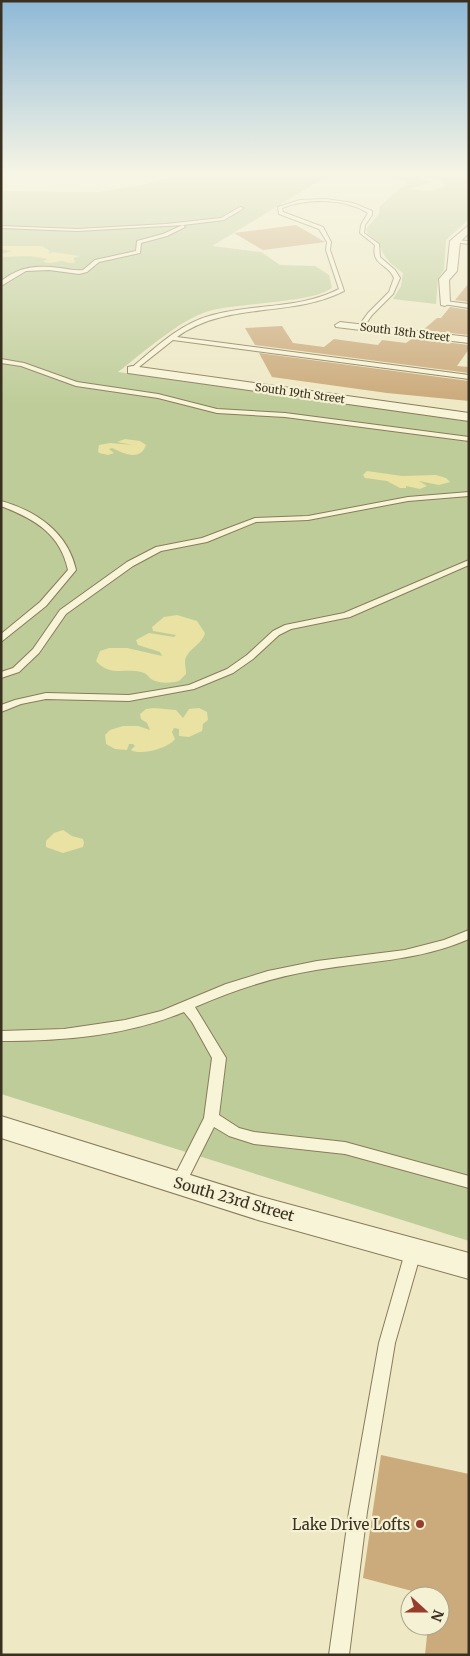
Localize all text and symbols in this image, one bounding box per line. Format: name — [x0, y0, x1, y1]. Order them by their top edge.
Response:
street label: South 18th Street — [359, 320, 452, 345]
street label: South 19th Street — [254, 380, 347, 406]
street label: South 23rd Street — [171, 1173, 297, 1225]
place label: Lake Drive Lofts — [292, 1515, 410, 1534]
marker: Lake Drive Lofts — [414, 1518, 426, 1530]
north arrow — [400, 1586, 450, 1636]
text: N — [427, 1607, 448, 1624]

